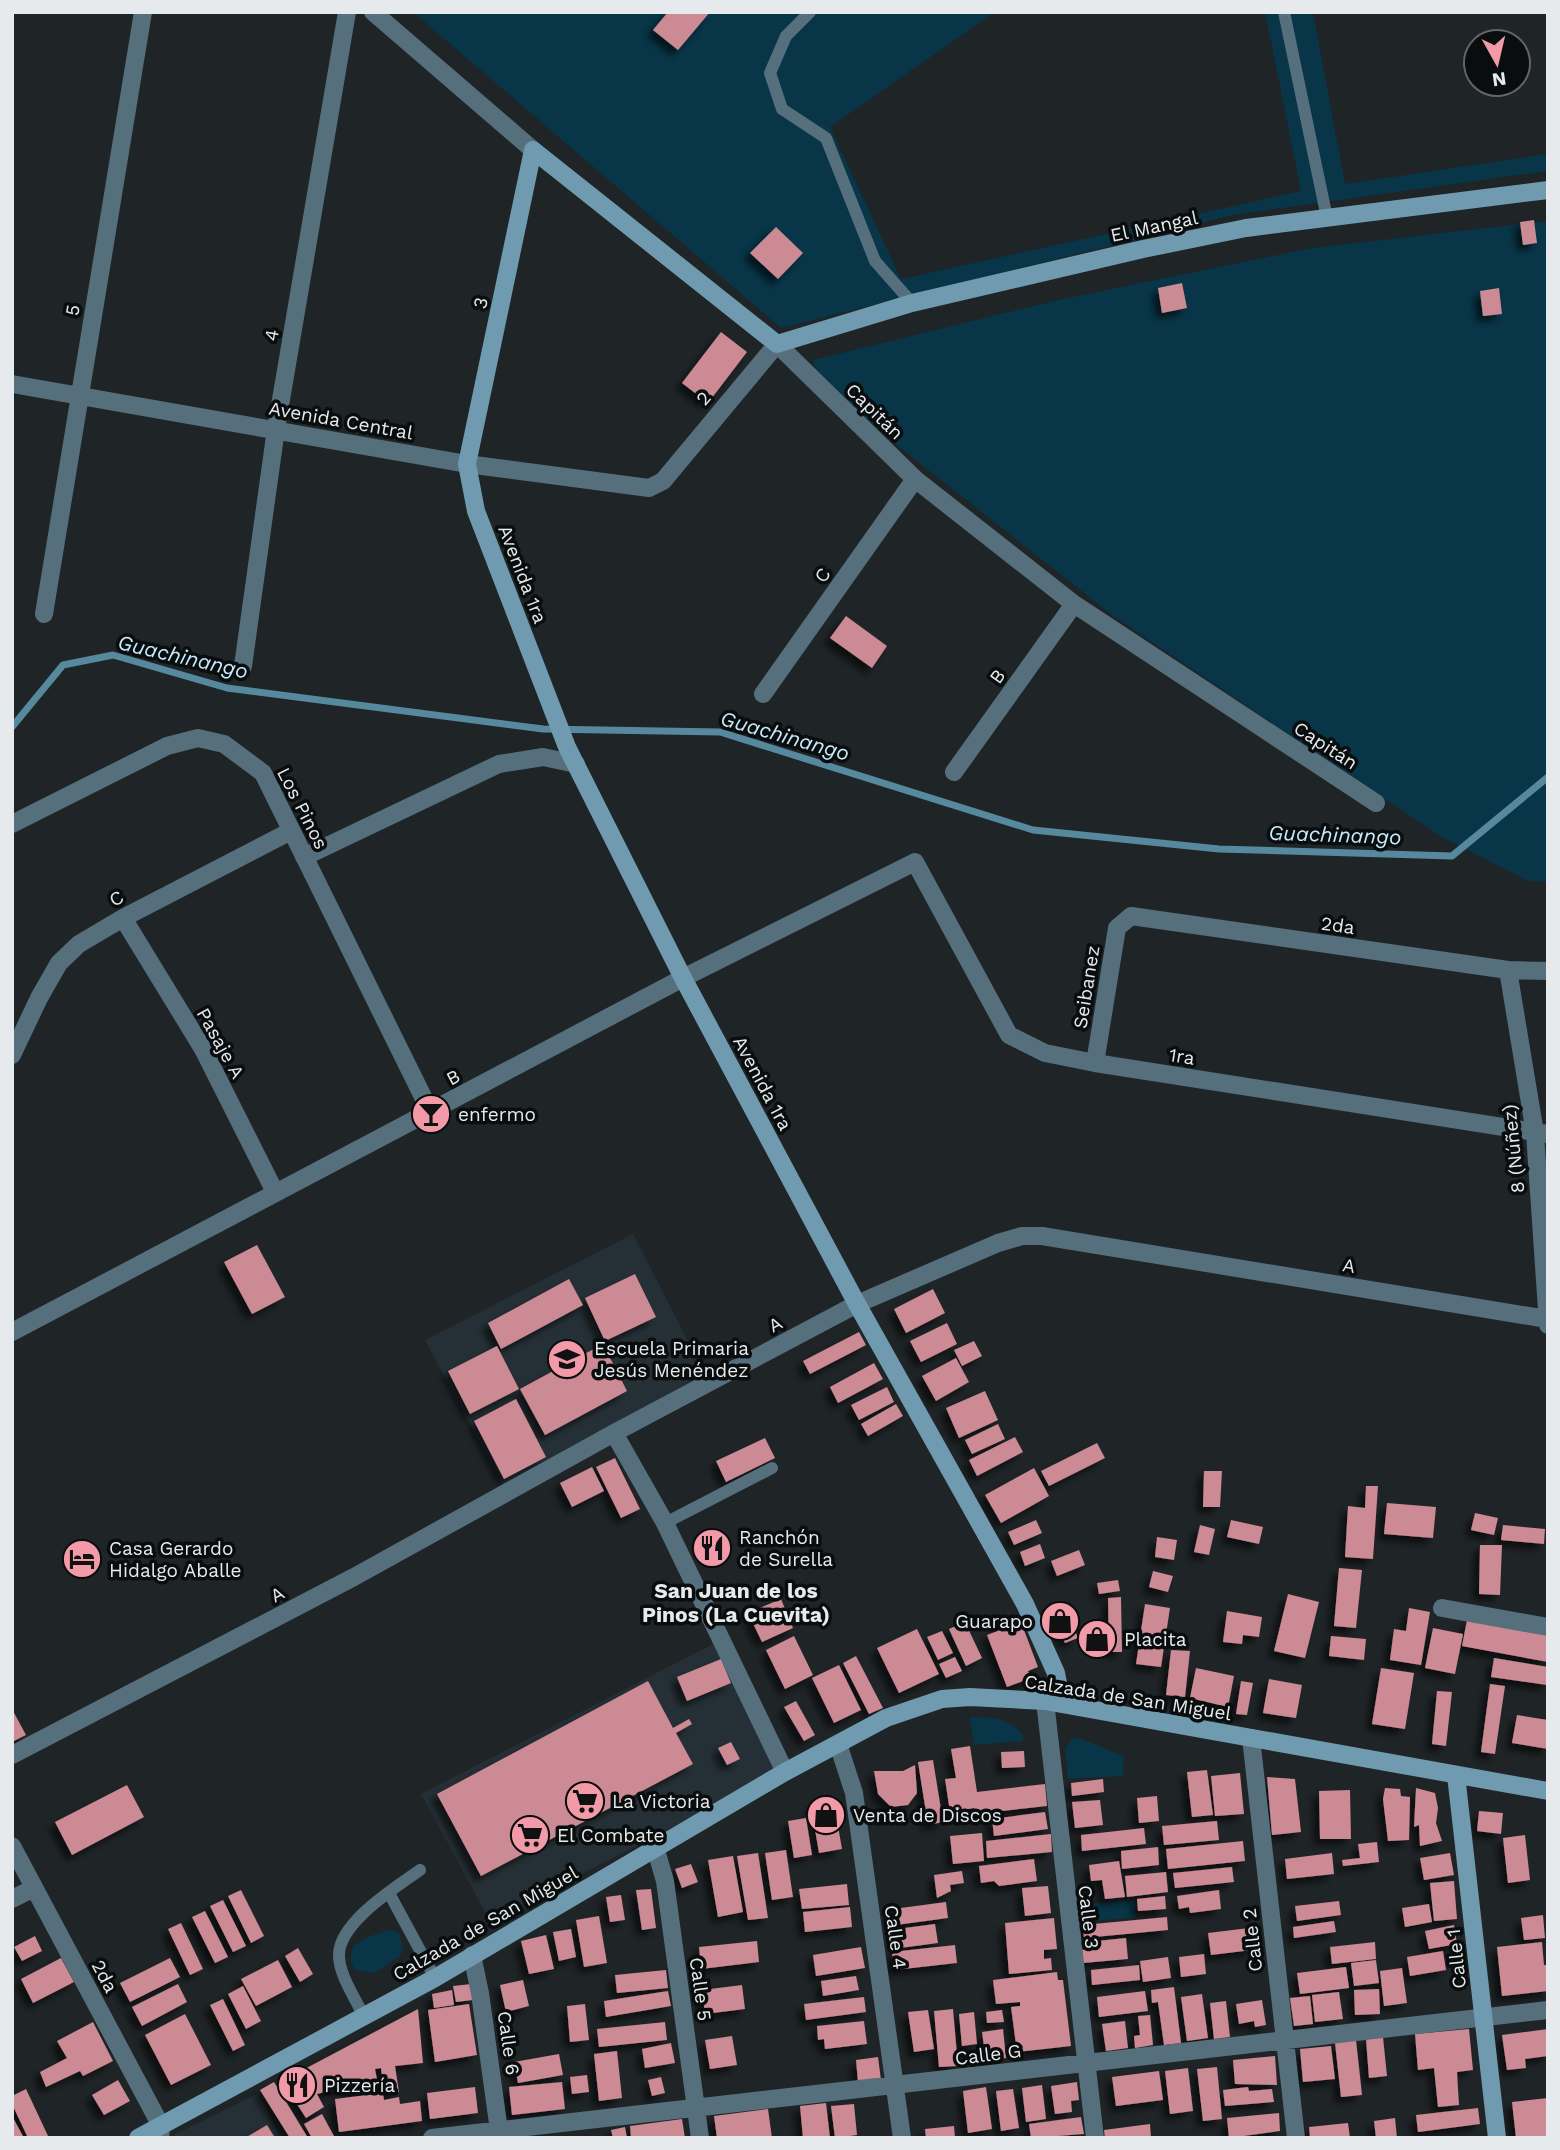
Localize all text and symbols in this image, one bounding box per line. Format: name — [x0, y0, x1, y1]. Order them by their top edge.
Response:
north arrow — [1462, 28, 1532, 98]
text: N — [1491, 67, 1508, 92]
street label: El Mangal — [1108, 206, 1200, 247]
street label: 3 — [468, 295, 493, 311]
street label: 5 — [60, 303, 85, 318]
street label: 4 — [259, 327, 284, 343]
street label: Capitán — [841, 378, 908, 444]
street label: 2 — [691, 387, 716, 410]
street label: Avenida Central — [267, 396, 415, 445]
street label: Avenida 1ra — [493, 522, 552, 627]
street label: C — [809, 563, 836, 587]
water label: Guachinango — [115, 629, 251, 684]
street label: B — [984, 665, 1010, 688]
water label: Guachinango — [718, 705, 853, 766]
street label: Capitán — [1290, 716, 1362, 774]
street label: Los Pinos — [272, 763, 333, 853]
water label: Guachinango — [1268, 820, 1402, 849]
street label: C — [105, 885, 128, 912]
street label: 2da — [1320, 912, 1356, 939]
street label: Seibanez — [1069, 944, 1104, 1030]
street label: Pasaje A — [192, 1004, 250, 1083]
street label: Avenida 1ra — [728, 1032, 797, 1135]
street label: 1ra — [1167, 1043, 1197, 1070]
street label: B — [442, 1064, 464, 1091]
bar icon: enfermo — [410, 1093, 452, 1135]
place label: enfermo — [458, 1103, 536, 1126]
street label: 8 (Núñez) — [1497, 1103, 1530, 1194]
street label: A — [1341, 1253, 1357, 1278]
street label: A — [764, 1311, 787, 1338]
place label: Escuela Primaria Jesús Menéndez — [594, 1337, 749, 1382]
school or university icon: Escuela Primaria Jesús Menéndez — [546, 1338, 588, 1380]
place label: Ranchón de Surella — [739, 1526, 833, 1571]
restaurant icon: Ranchón de Surella — [691, 1527, 733, 1569]
place label: Casa Gerardo Hidalgo Aballe — [109, 1537, 242, 1582]
hotel icon: Casa Gerardo Hidalgo Aballe — [61, 1538, 103, 1580]
district label: San Juan de los Pinos (La Cuevita) — [642, 1578, 830, 1627]
street label: A — [266, 1581, 289, 1608]
shop icon: Guarapo — [1039, 1600, 1081, 1642]
place label: Guarapo — [955, 1610, 1033, 1633]
shop icon: Placita — [1076, 1618, 1118, 1660]
place label: Placita — [1124, 1628, 1187, 1651]
street label: Calzada de San Miguel — [1023, 1670, 1233, 1725]
supermarket icon: La Victoria — [564, 1780, 606, 1822]
place label: La Victoria — [612, 1790, 711, 1813]
shop icon: Venta de Discos — [805, 1794, 847, 1836]
place label: Venta de Discos — [853, 1804, 1002, 1827]
supermarket icon: El Combate — [509, 1814, 551, 1856]
place label: El Combate — [557, 1824, 665, 1847]
street label: Calzada de San Miguel — [389, 1861, 582, 1986]
street label: Calle 3 — [1073, 1884, 1104, 1950]
street label: Calle 4 — [880, 1904, 911, 1971]
street label: Calle 2 — [1238, 1907, 1267, 1973]
street label: Calle 1 — [1442, 1928, 1471, 1990]
street label: 2da — [86, 1956, 123, 1997]
street label: Calle 5 — [685, 1956, 716, 2022]
street label: Calle 6 — [493, 2010, 524, 2077]
street label: Calle G — [954, 2039, 1023, 2070]
restaurant icon: Pizzería — [276, 2064, 318, 2106]
place label: Pizzería — [324, 2074, 396, 2097]

